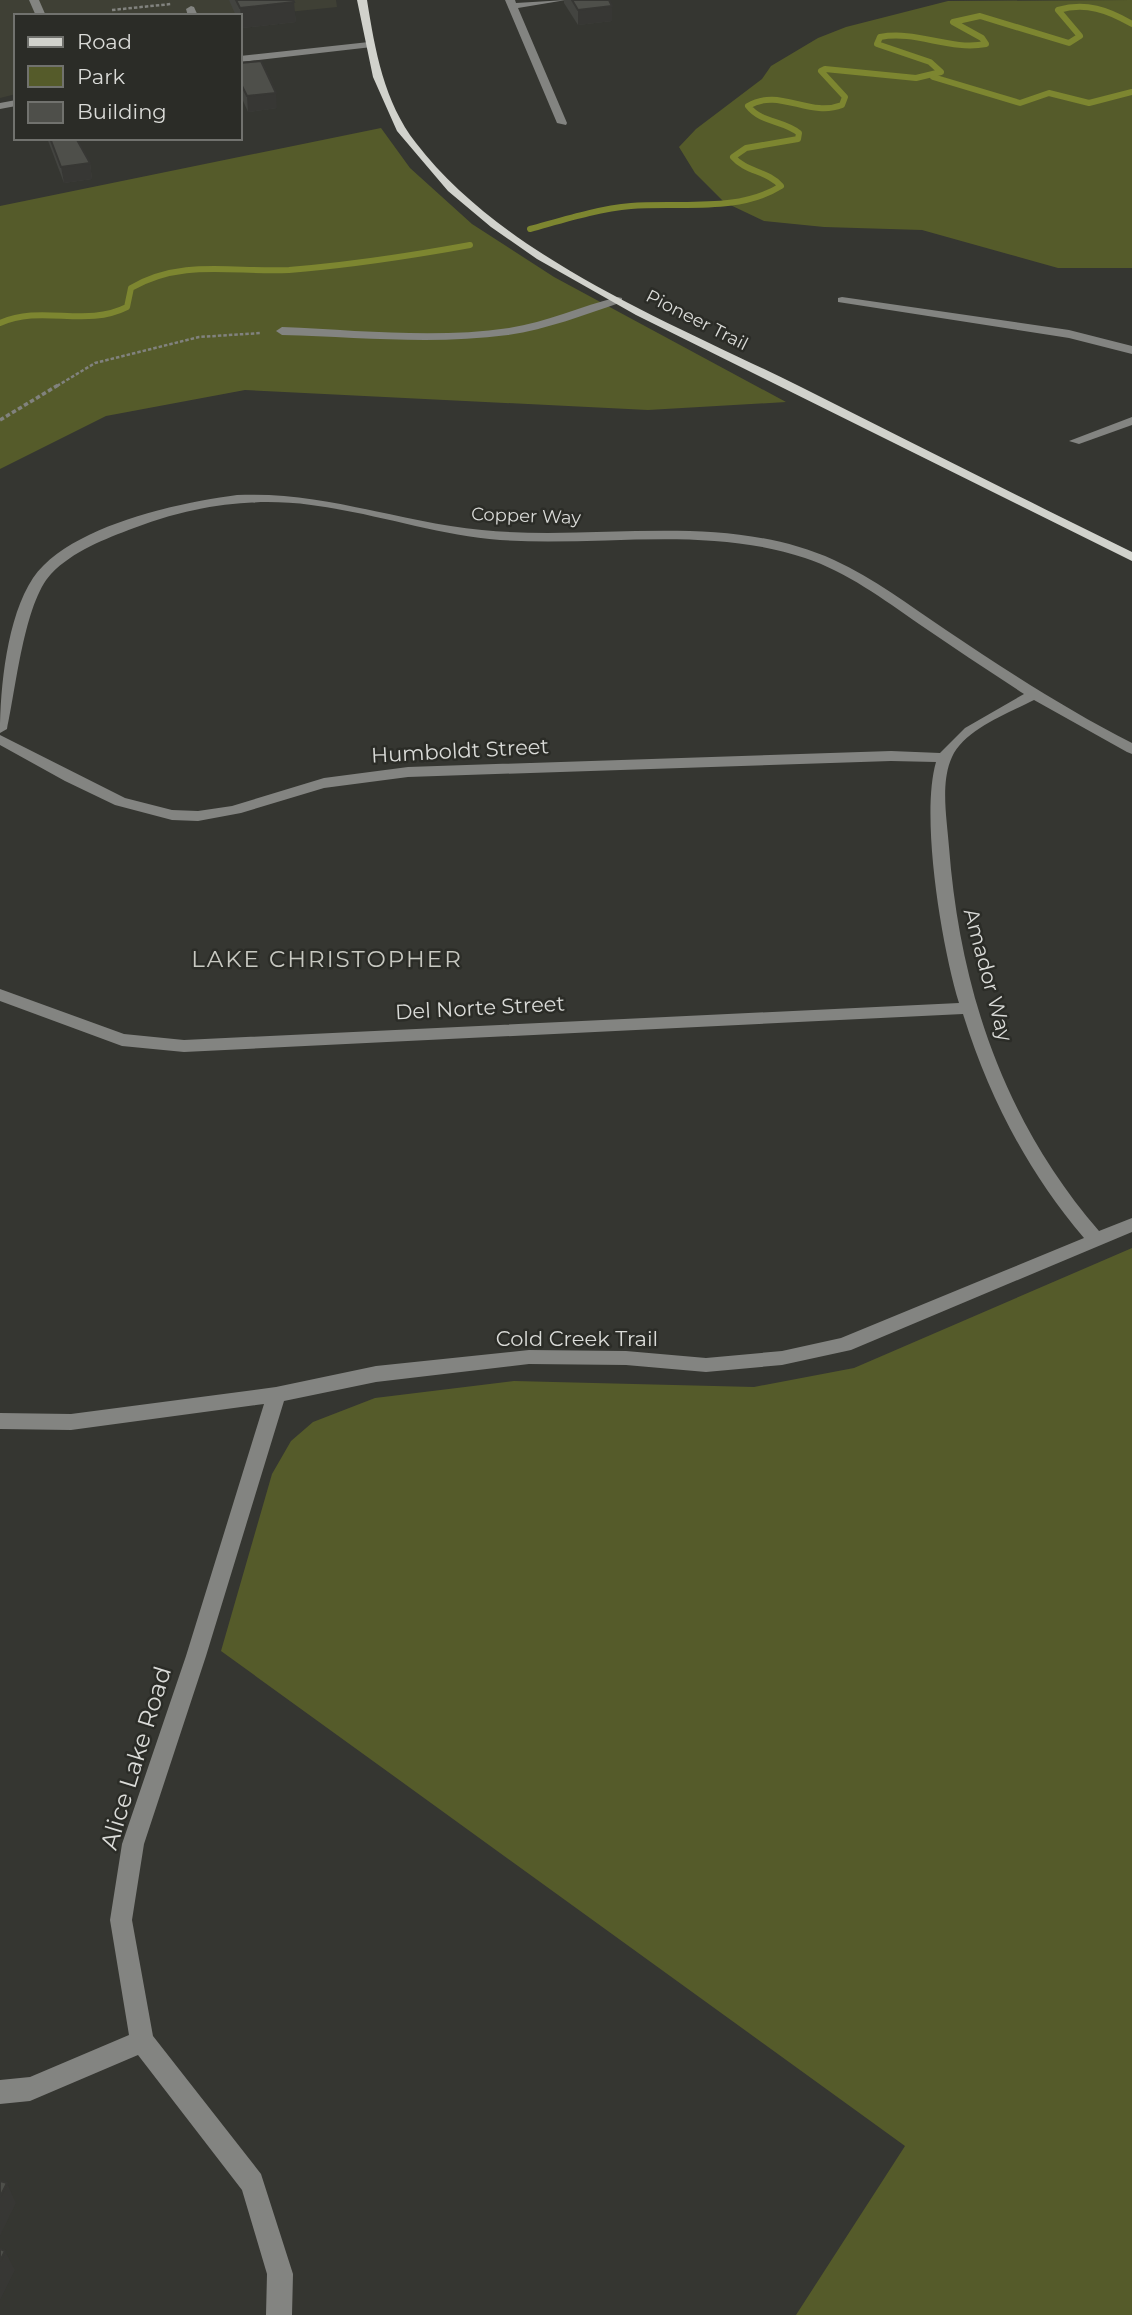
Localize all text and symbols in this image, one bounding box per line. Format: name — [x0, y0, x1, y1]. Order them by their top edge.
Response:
legend — [14, 14, 242, 140]
text: Road — [77, 29, 132, 54]
text: Park — [77, 64, 125, 89]
text: Building — [77, 99, 167, 124]
street label: Pioneer Trail — [642, 285, 752, 355]
street label: Copper Way — [471, 503, 582, 529]
street label: Humboldt Street — [370, 733, 550, 768]
street label: Amador Way — [959, 906, 1018, 1045]
district label: LAKE CHRISTOPHER — [191, 945, 463, 973]
street label: Del Norte Street — [394, 991, 565, 1024]
street label: Cold Creek Trail — [496, 1326, 658, 1351]
street label: Alice Lake Road — [94, 1663, 177, 1853]

